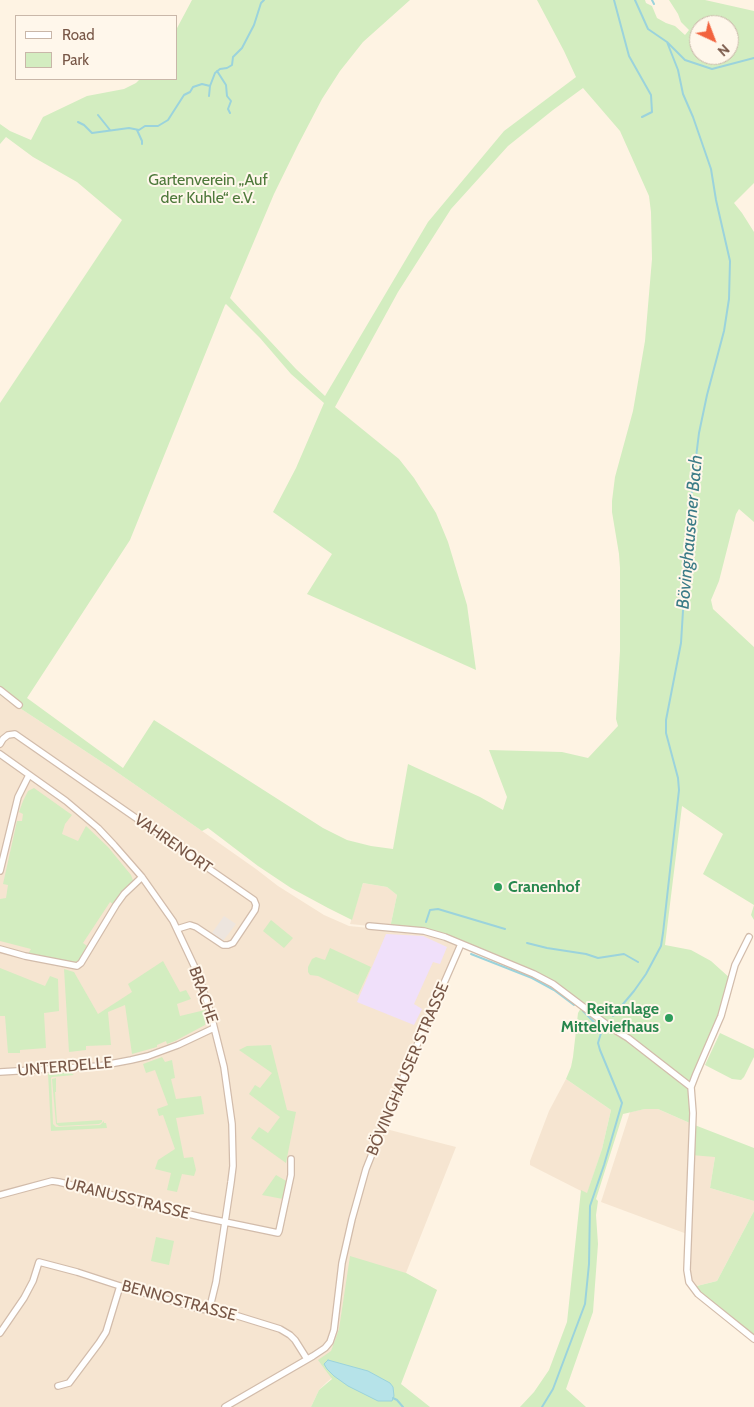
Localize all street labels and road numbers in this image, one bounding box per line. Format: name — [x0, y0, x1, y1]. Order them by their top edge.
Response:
street label: VAHRENORT — [131, 810, 215, 878]
street label: BRACHE — [184, 964, 222, 1026]
street label: BÖVINGHAUSER STRASSE — [363, 979, 453, 1159]
street label: UNTERDELLE — [17, 1053, 113, 1081]
street label: URANUSSTRASSE — [62, 1174, 192, 1224]
street label: BENNOSTRASSE — [119, 1276, 239, 1326]

